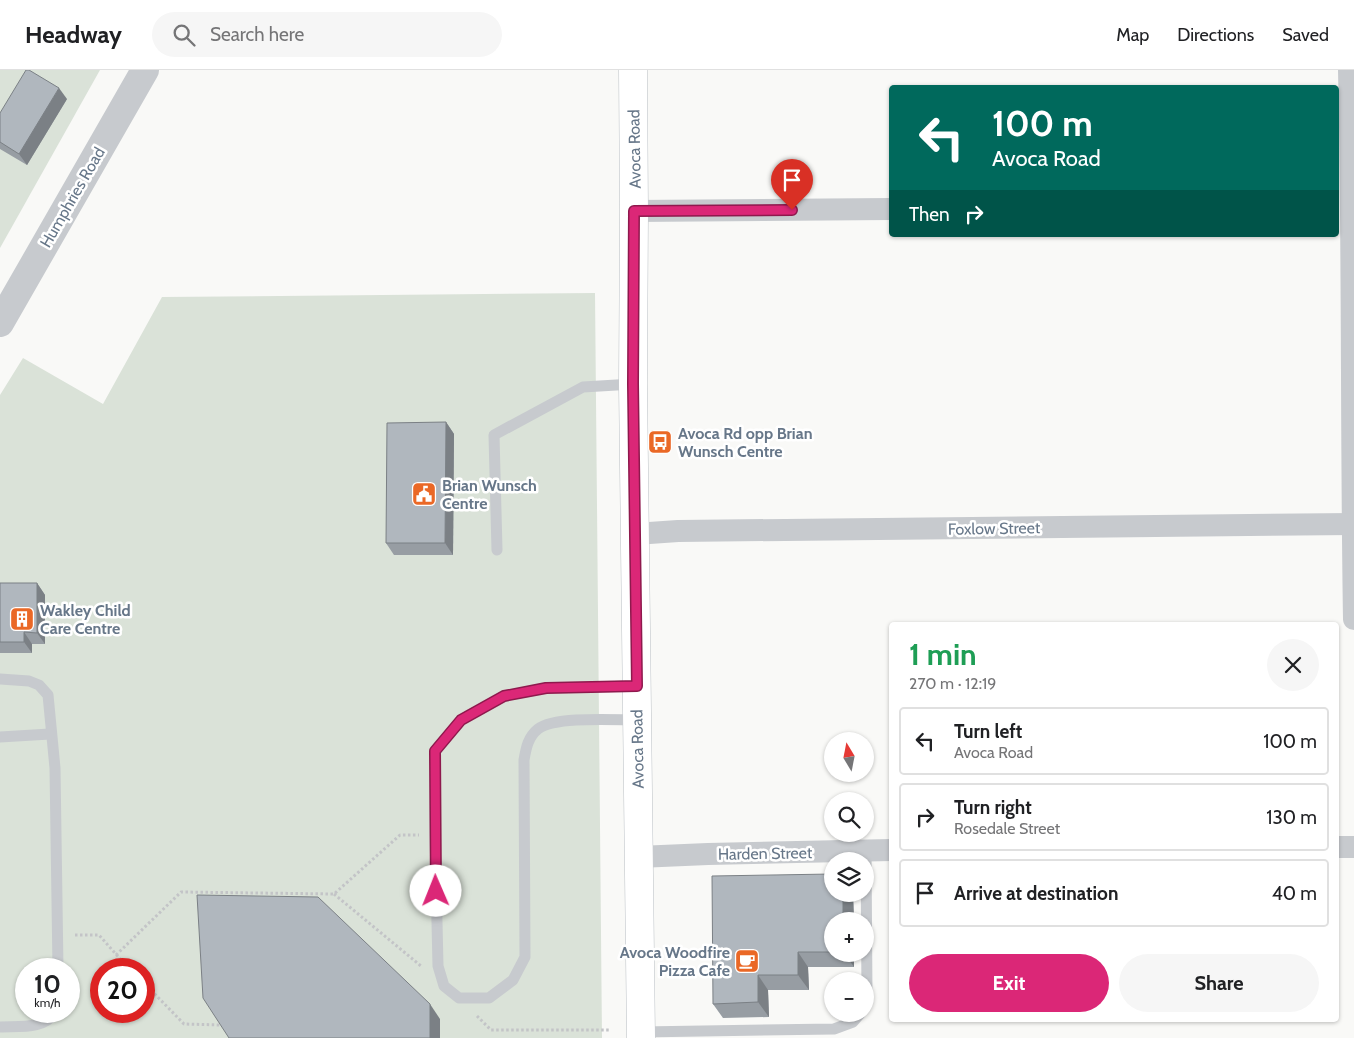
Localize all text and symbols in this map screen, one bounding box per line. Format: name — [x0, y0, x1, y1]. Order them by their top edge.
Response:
search box — [152, 12, 502, 57]
text: Headway — [25, 20, 122, 49]
icon: search — [170, 21, 198, 49]
text: Search here — [210, 23, 304, 46]
text: Map — [1116, 24, 1149, 46]
text: Directions — [1177, 24, 1254, 46]
text: Saved — [1282, 24, 1329, 46]
text: 100 m — [992, 102, 1093, 145]
icon: left — [909, 105, 974, 170]
street label: Avoca Road — [624, 109, 645, 189]
street label: Humphries Road — [36, 144, 109, 251]
text: Avoca Road — [992, 145, 1101, 172]
pin — [771, 159, 813, 210]
icon: arrive — [778, 166, 806, 194]
icon: right — [960, 200, 988, 228]
text: Then — [909, 203, 950, 226]
place label: Avoca Rd opp Brian Wunsch Centre — [678, 424, 813, 461]
bus stop icon: Avoca Rd opp Brian Wunsch Centre — [647, 429, 673, 455]
place label: Brian Wunsch Centre — [442, 476, 537, 513]
public building icon: Brian Wunsch Centre — [411, 481, 437, 507]
street label: Foxlow Street — [948, 518, 1041, 539]
place label: Wakley Child Care Centre — [40, 601, 131, 638]
building icon: Wakley Child Care Centre — [9, 606, 35, 632]
text: 1 min — [909, 636, 977, 673]
button: close — [1267, 639, 1319, 691]
text: 270 m · 12:19 — [909, 674, 996, 693]
street label: Avoca Road — [627, 709, 648, 789]
text: Turn left — [954, 720, 1022, 743]
icon: left — [911, 727, 939, 755]
text: 100 m — [1263, 730, 1317, 753]
north arrow — [824, 732, 874, 782]
map controls — [824, 732, 874, 1022]
text: Avoca Road — [954, 743, 1033, 762]
button: search — [824, 792, 874, 842]
text: Turn right — [954, 796, 1032, 819]
icon: right — [911, 803, 939, 831]
text: 130 m — [1266, 806, 1317, 829]
text: Rosedale Street — [954, 819, 1060, 838]
street label: Harden Street — [718, 843, 813, 864]
button: layers — [824, 852, 874, 902]
position arrow — [409, 864, 461, 916]
icon: arrive — [911, 879, 939, 907]
text: Arrive at destination — [954, 882, 1118, 905]
text: 40 m — [1272, 882, 1317, 905]
button: + — [824, 912, 874, 962]
place label: Avoca Woodfire Pizza Cafe — [620, 943, 730, 980]
cafe icon: Avoca Woodfire Pizza Cafe — [734, 948, 760, 974]
button: Exit — [909, 954, 1109, 1012]
button: Share — [1119, 954, 1319, 1012]
speed limit sign: 20 — [90, 958, 155, 1023]
text: 10 — [34, 969, 61, 999]
button: − — [824, 972, 874, 1022]
text: km/h — [34, 995, 61, 1010]

